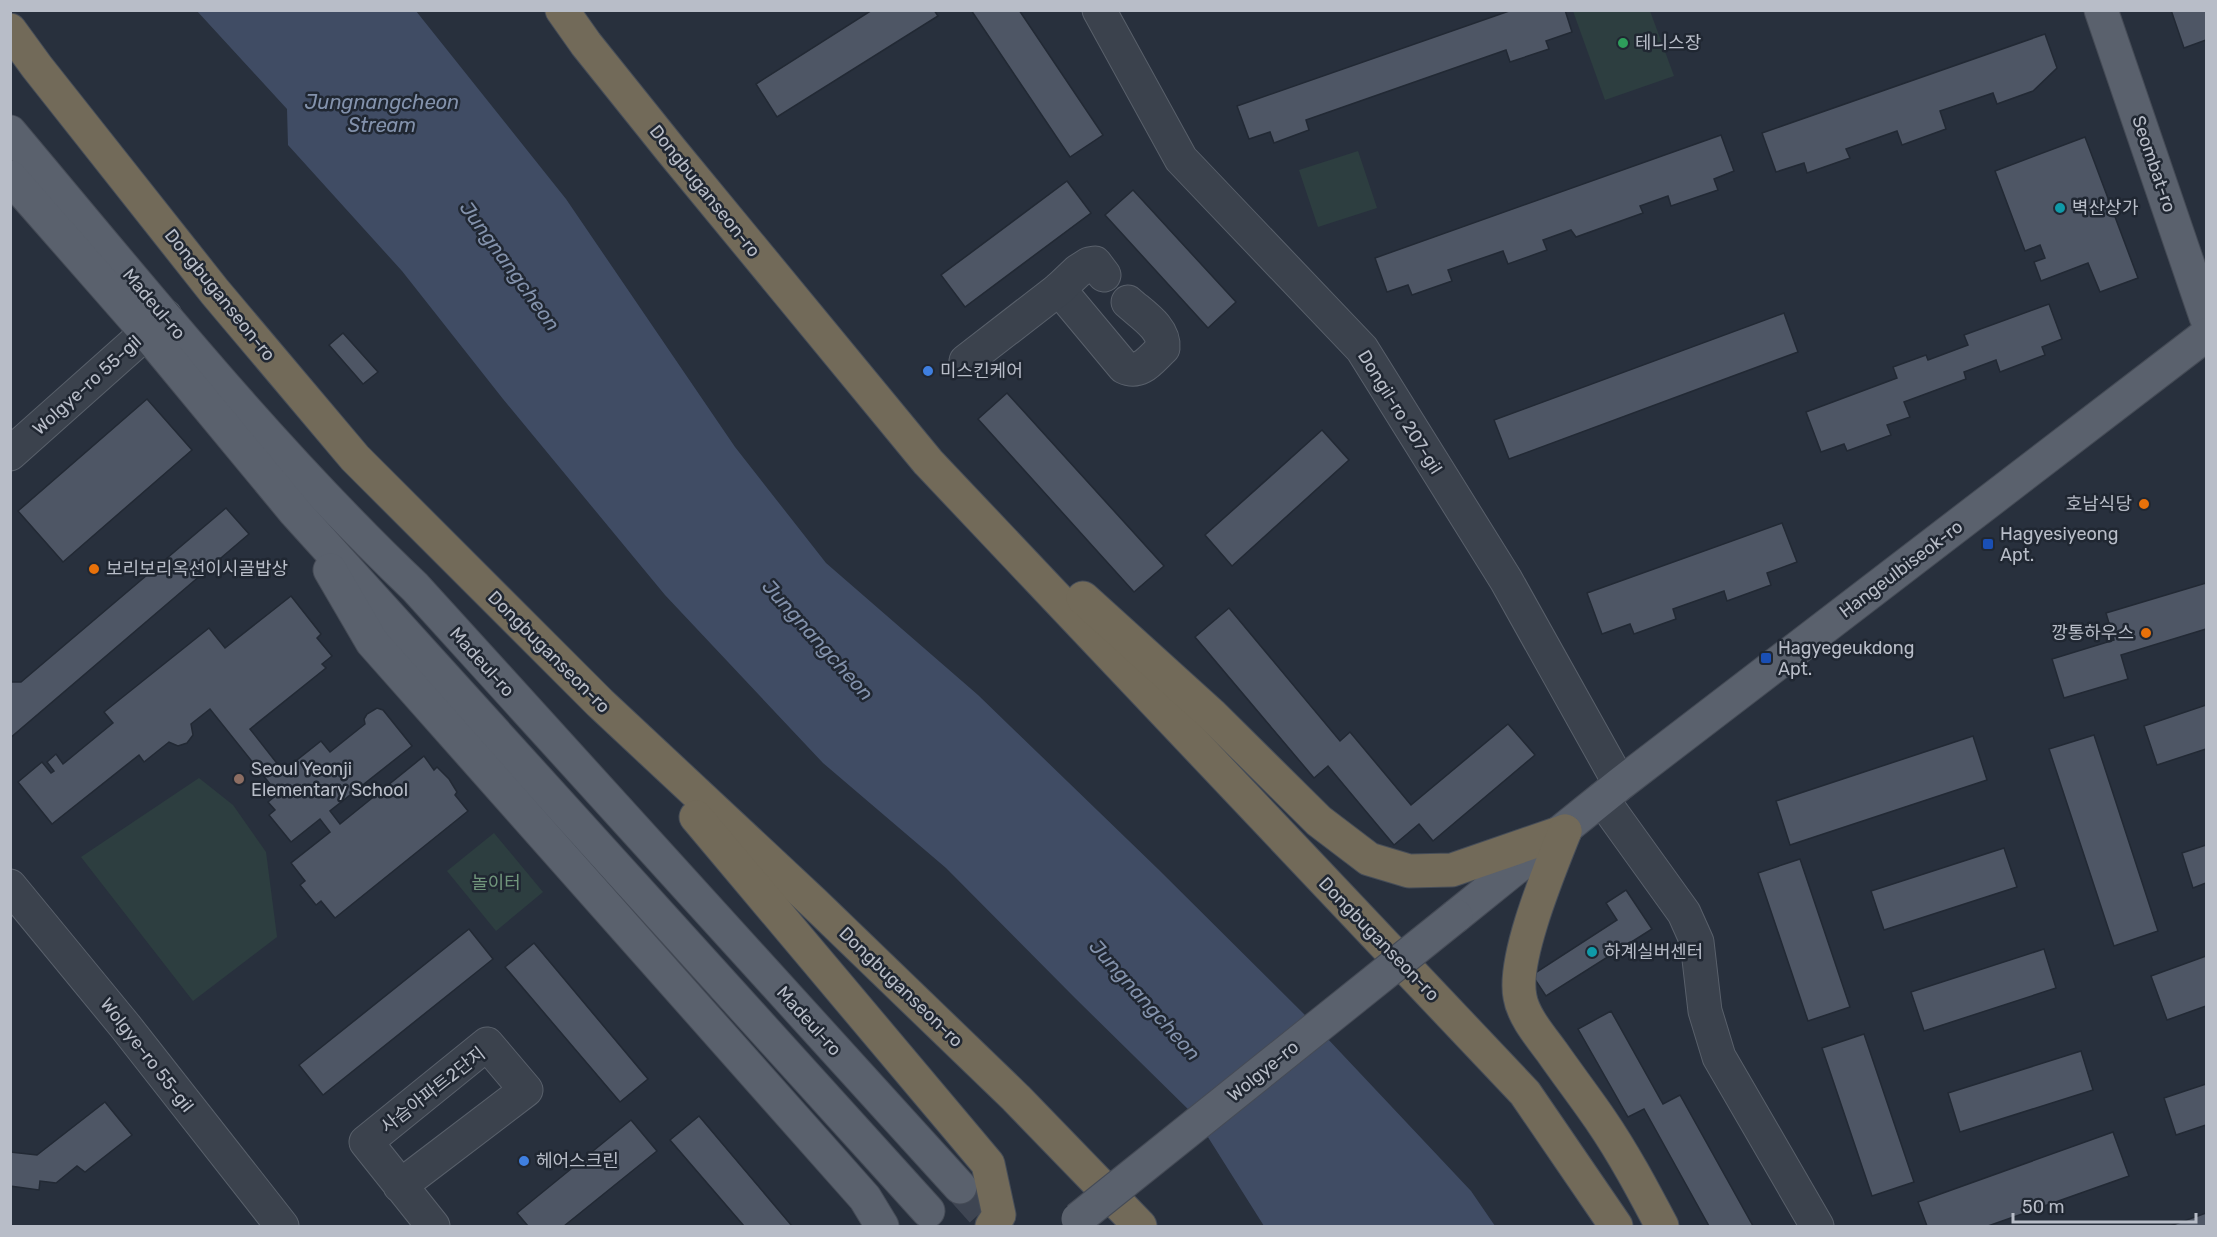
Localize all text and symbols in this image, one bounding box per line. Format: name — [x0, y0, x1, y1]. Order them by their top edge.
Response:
place label: 테니스장 — [1635, 32, 1701, 54]
marker: 테니스장 — [1616, 36, 1630, 50]
water label: Jungnangcheon Stream — [305, 90, 459, 137]
street label: Seombat-ro — [2127, 113, 2181, 215]
street label: Dongbuganseon-ro — [645, 120, 765, 262]
water label: Jungnangcheon — [455, 196, 565, 336]
place label: 벽산상가 — [2072, 197, 2139, 219]
marker: 벽산상가 — [2053, 201, 2067, 215]
street label: Dongbuganseon-ro — [160, 224, 280, 366]
street label: Madeul-ro — [118, 264, 190, 344]
street label: Wolgye-ro 55-gil — [28, 330, 146, 440]
street label: Dongil-ro 207-gil — [1353, 346, 1447, 478]
place label: 미스킨케어 — [940, 360, 1023, 382]
marker: 미스킨케어 — [921, 364, 935, 378]
place label: 호남식당 — [2066, 493, 2132, 515]
marker: 호남식당 — [2137, 497, 2151, 511]
street label: Hangeulbiseok-ro — [1835, 515, 1967, 623]
place label: Hagyesiyeong Apt. — [2000, 523, 2118, 566]
marker: Hagyesiyeong Apt. — [1981, 537, 1995, 551]
place label: 보리보리옥선이시골밥상 — [106, 558, 288, 580]
marker: 보리보리옥선이시골밥상 — [87, 562, 101, 576]
water label: Jungnangcheon — [757, 575, 879, 705]
street label: Dongbuganseon-ro — [483, 586, 615, 718]
place label: 깡통하우스 — [2051, 622, 2134, 644]
street label: Madeul-ro — [445, 623, 519, 701]
marker: 깡통하우스 — [2139, 626, 2153, 640]
place label: Hagyegeukdong Apt. — [1778, 637, 1914, 680]
marker: Hagyegeukdong Apt. — [1759, 651, 1773, 665]
place label: Seoul Yeonji Elementary School — [251, 758, 408, 801]
marker: Seoul Yeonji Elementary School — [232, 772, 246, 786]
park label: 놀이터 — [471, 872, 521, 894]
street label: Dongbuganseon-ro — [1314, 872, 1444, 1006]
street label: Dongbuganseon-ro — [834, 922, 968, 1052]
water label: Jungnangcheon — [1084, 935, 1206, 1065]
place label: 하계실버센터 — [1604, 941, 1703, 963]
marker: 하계실버센터 — [1585, 945, 1599, 959]
street label: Madeul-ro — [772, 982, 846, 1060]
street label: Wolgye-ro 55-gil — [96, 994, 198, 1116]
street label: Wolgye-ro — [1223, 1036, 1303, 1106]
street label: 사슴아파트2단지 — [376, 1042, 490, 1138]
place label: 헤어스크린 — [536, 1150, 619, 1172]
marker: 헤어스크린 — [517, 1154, 531, 1168]
scale bar — [2013, 1186, 2196, 1224]
text: 50 m — [2022, 1196, 2065, 1218]

